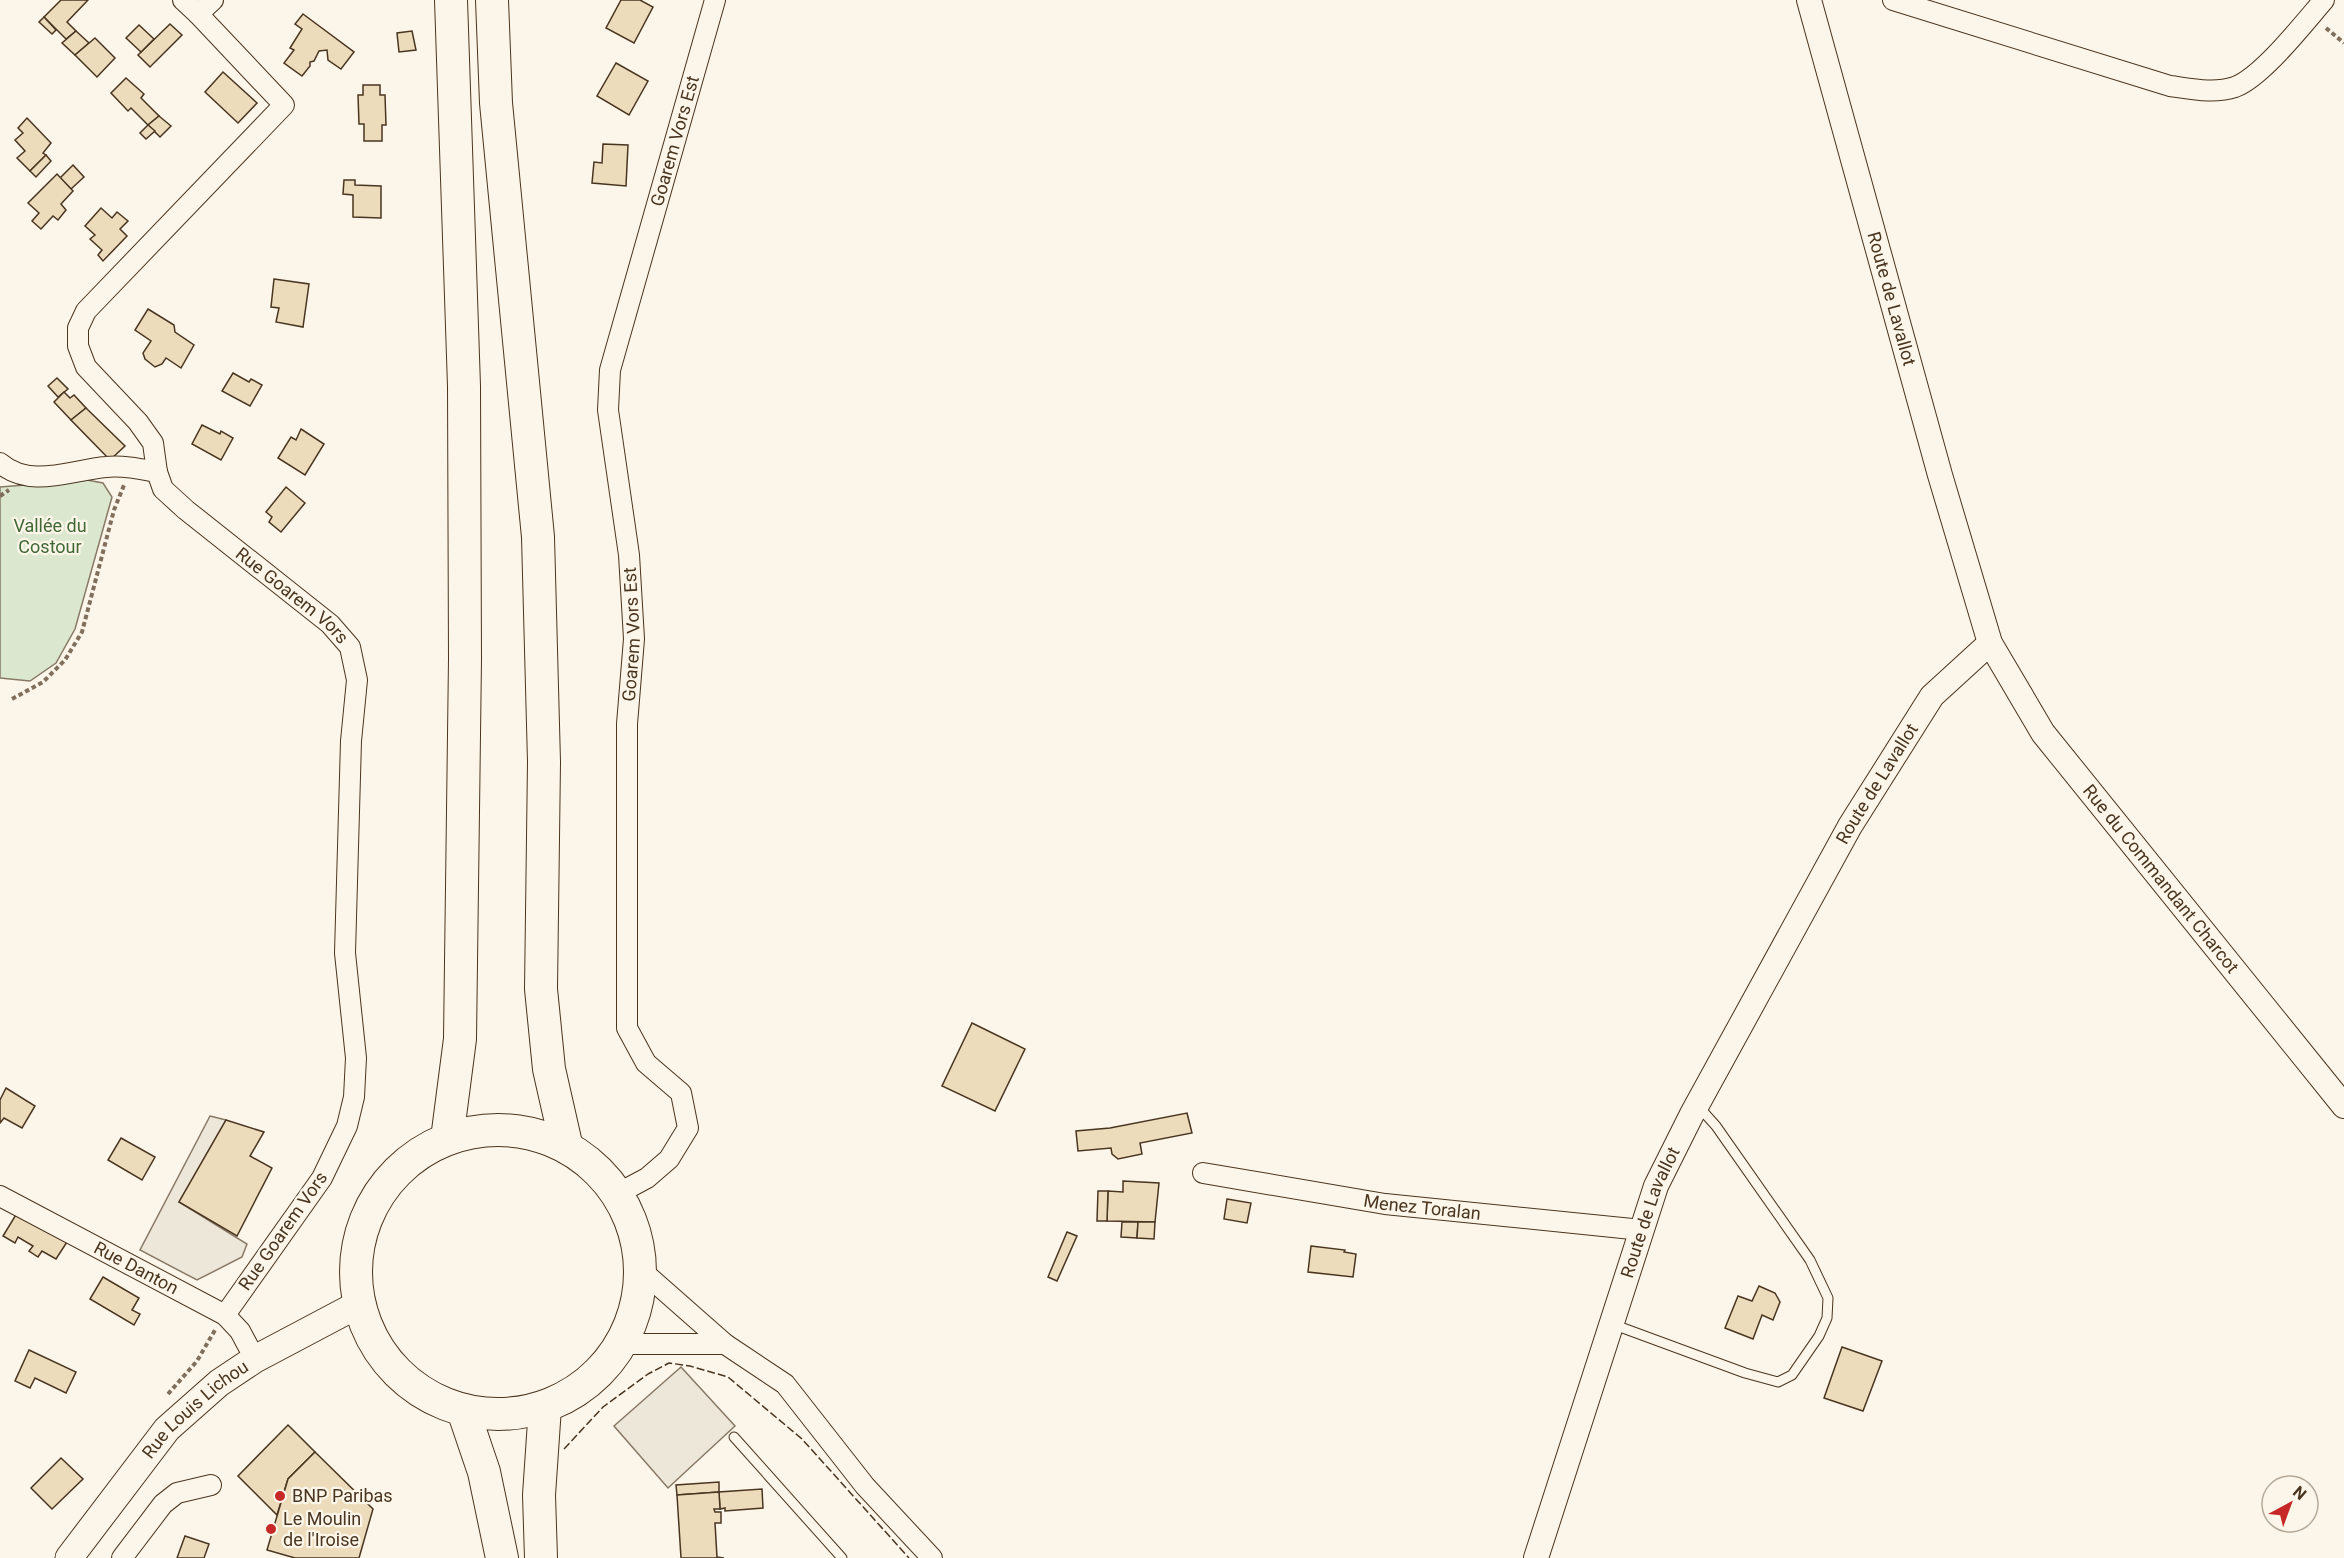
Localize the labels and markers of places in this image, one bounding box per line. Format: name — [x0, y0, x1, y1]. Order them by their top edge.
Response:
place label: BNP Paribas — [292, 1485, 393, 1506]
marker: BNP Paribas — [273, 1489, 287, 1503]
place label: Le Moulin de l'Iroise — [283, 1508, 361, 1550]
marker: Le Moulin de l'Iroise — [264, 1522, 278, 1536]

